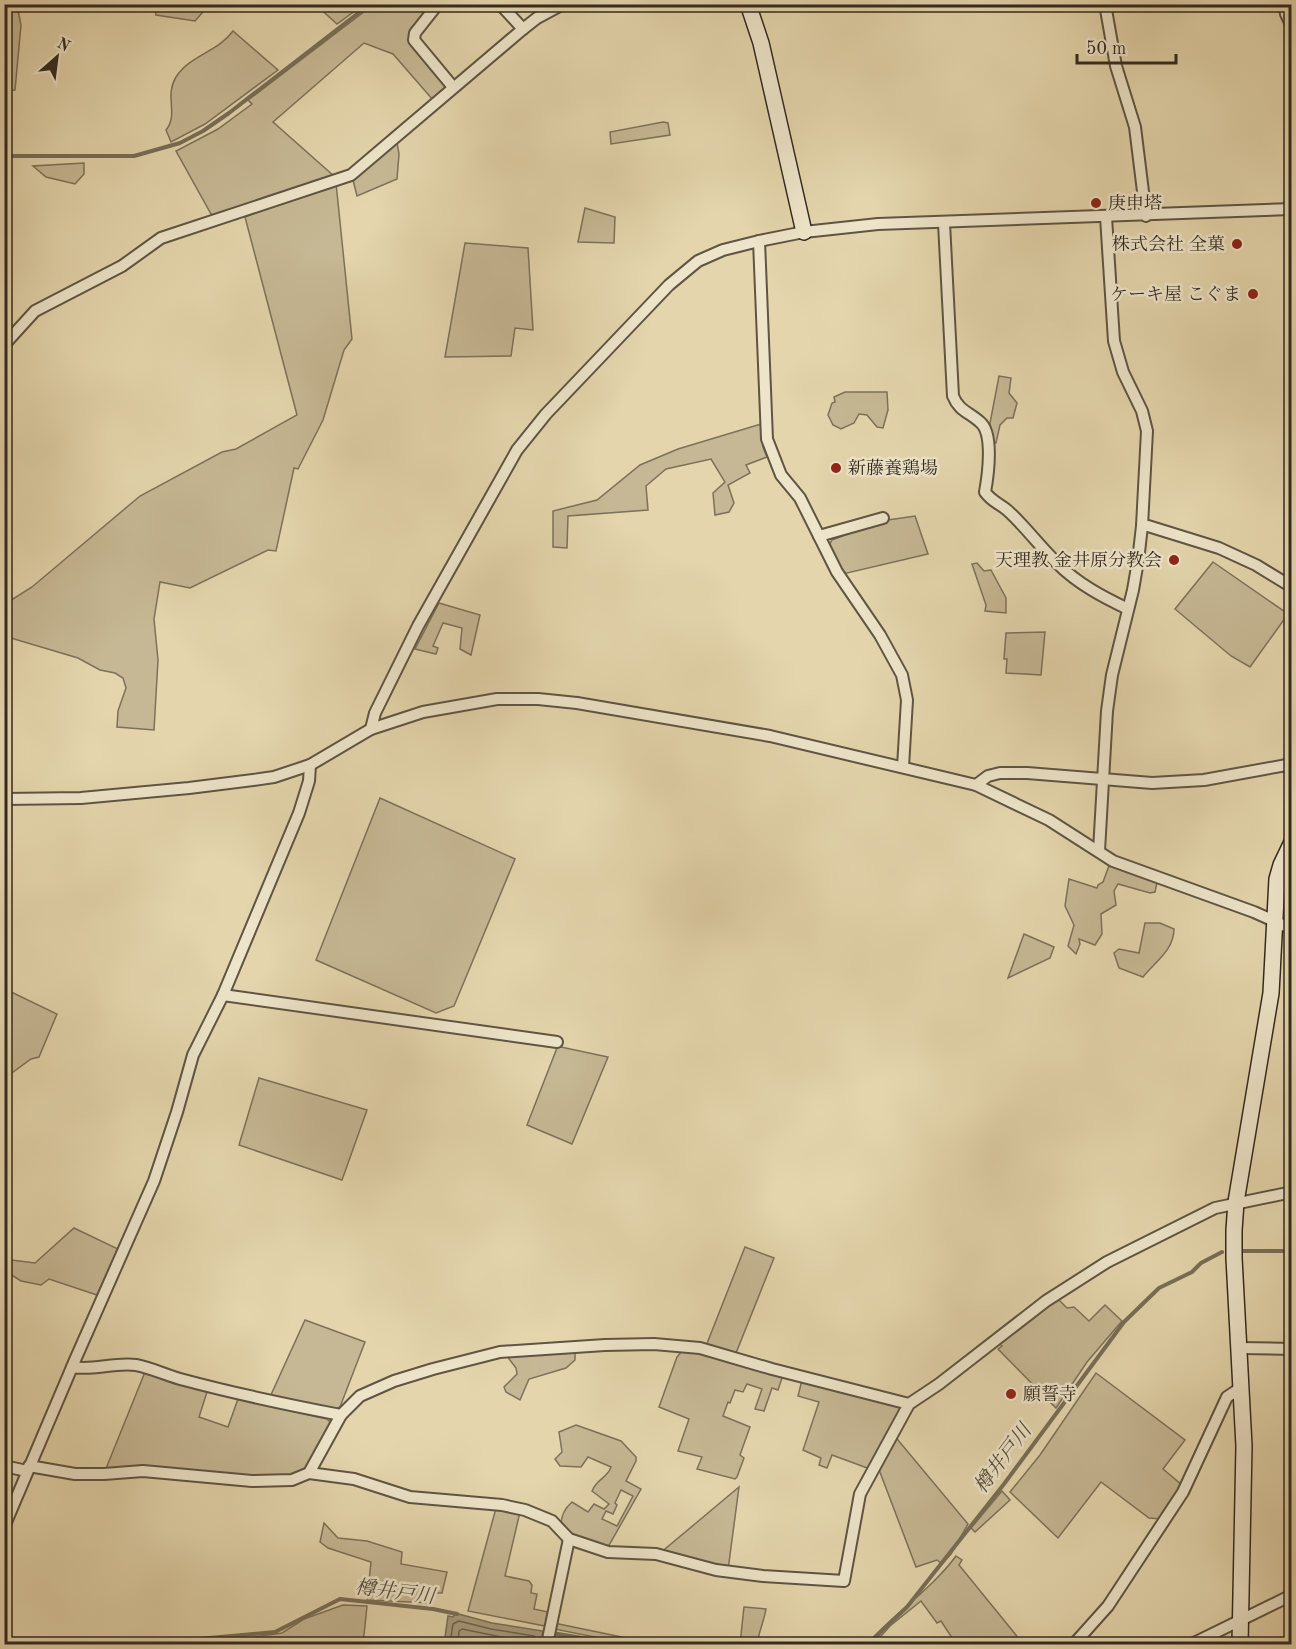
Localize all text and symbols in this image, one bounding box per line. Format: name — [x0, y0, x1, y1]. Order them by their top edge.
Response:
north arrow — [27, 27, 87, 87]
scale bar — [1077, 27, 1176, 65]
text: N — [54, 36, 73, 56]
text: 50 m — [1086, 40, 1126, 58]
place label: 庚申塔 — [1108, 193, 1162, 213]
marker: 庚申塔 — [1089, 196, 1103, 210]
place label: 株式会社 全菓 — [1112, 234, 1225, 254]
marker: 株式会社 全菓 — [1230, 237, 1244, 251]
place label: ケーキ屋 こぐま — [1110, 285, 1241, 304]
marker: ケーキ屋 こぐま — [1246, 287, 1260, 301]
place label: 新藤養鶏場 — [848, 458, 938, 478]
marker: 新藤養鶏場 — [829, 461, 843, 475]
place label: 天理教 金井原分教会 — [995, 550, 1162, 570]
marker: 天理教 金井原分教会 — [1167, 553, 1181, 567]
place label: 願誓寺 — [1023, 1384, 1077, 1404]
marker: 願誓寺 — [1004, 1387, 1018, 1401]
water label: 樽井戸川 — [970, 1418, 1037, 1497]
water label: 樽井戸川 — [354, 1576, 438, 1608]

